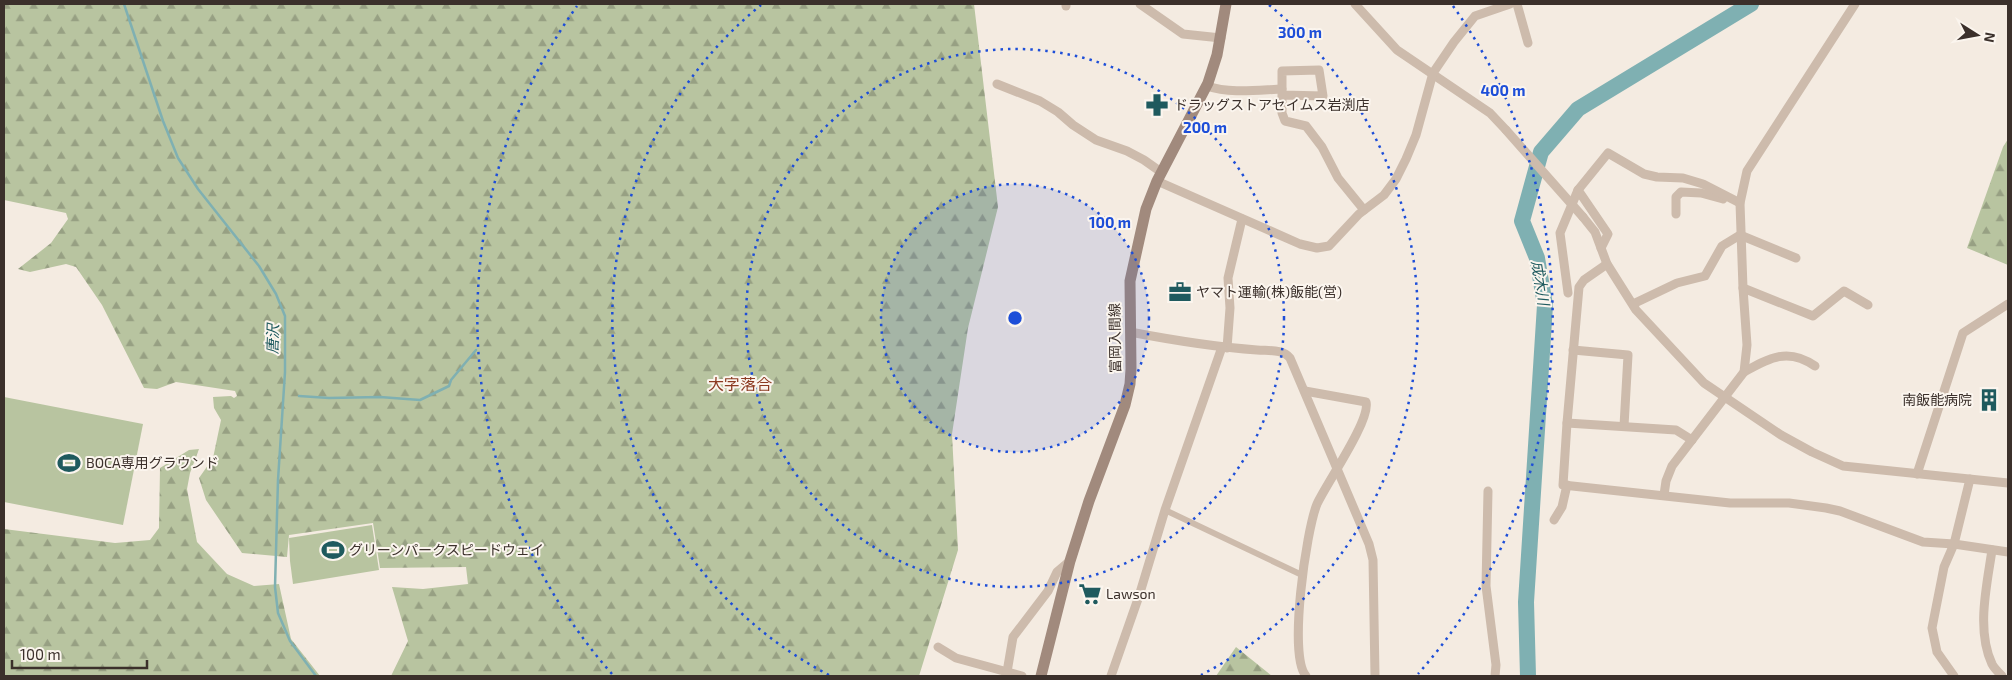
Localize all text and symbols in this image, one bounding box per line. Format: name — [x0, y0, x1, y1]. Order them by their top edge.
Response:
north arrow — [1952, 10, 2002, 60]
text: 300 m — [1278, 23, 1322, 41]
text: N — [1981, 31, 2000, 44]
text: 400 m — [1481, 81, 1525, 99]
pharmacy icon: ドラッグストアセイムス岩渕店 — [1144, 92, 1170, 118]
place label: ドラッグストアセイムス岩渕店 — [1174, 96, 1369, 113]
text: 200 m — [1183, 118, 1227, 136]
text: 100 m — [1089, 213, 1131, 231]
water label: 成木川 — [1529, 259, 1554, 308]
office icon: ヤマト運輸(株)飯能(営) — [1167, 279, 1193, 305]
place label: ヤマト運輸(株)飯能(営) — [1196, 283, 1342, 300]
street label: 富岡入間線 — [1105, 303, 1124, 373]
centre of rings — [1006, 309, 1024, 327]
water label: 唐沢 — [262, 322, 282, 354]
district label: 大字落合 — [708, 374, 772, 393]
building icon: 南飯能病院 — [1976, 387, 2002, 413]
place label: 南飯能病院 — [1902, 391, 1972, 408]
sports icon: BOCA専用グラウンド — [56, 450, 82, 476]
place label: BOCA専用グラウンド — [86, 454, 219, 471]
sports icon: グリーンパークスピードウェイ — [320, 537, 346, 563]
place label: グリーンパークスピードウェイ — [349, 541, 544, 558]
supermarket icon: Lawson — [1077, 581, 1103, 607]
place label: Lawson — [1106, 585, 1156, 602]
scale bar — [12, 638, 148, 670]
text: 100 m — [20, 645, 61, 663]

